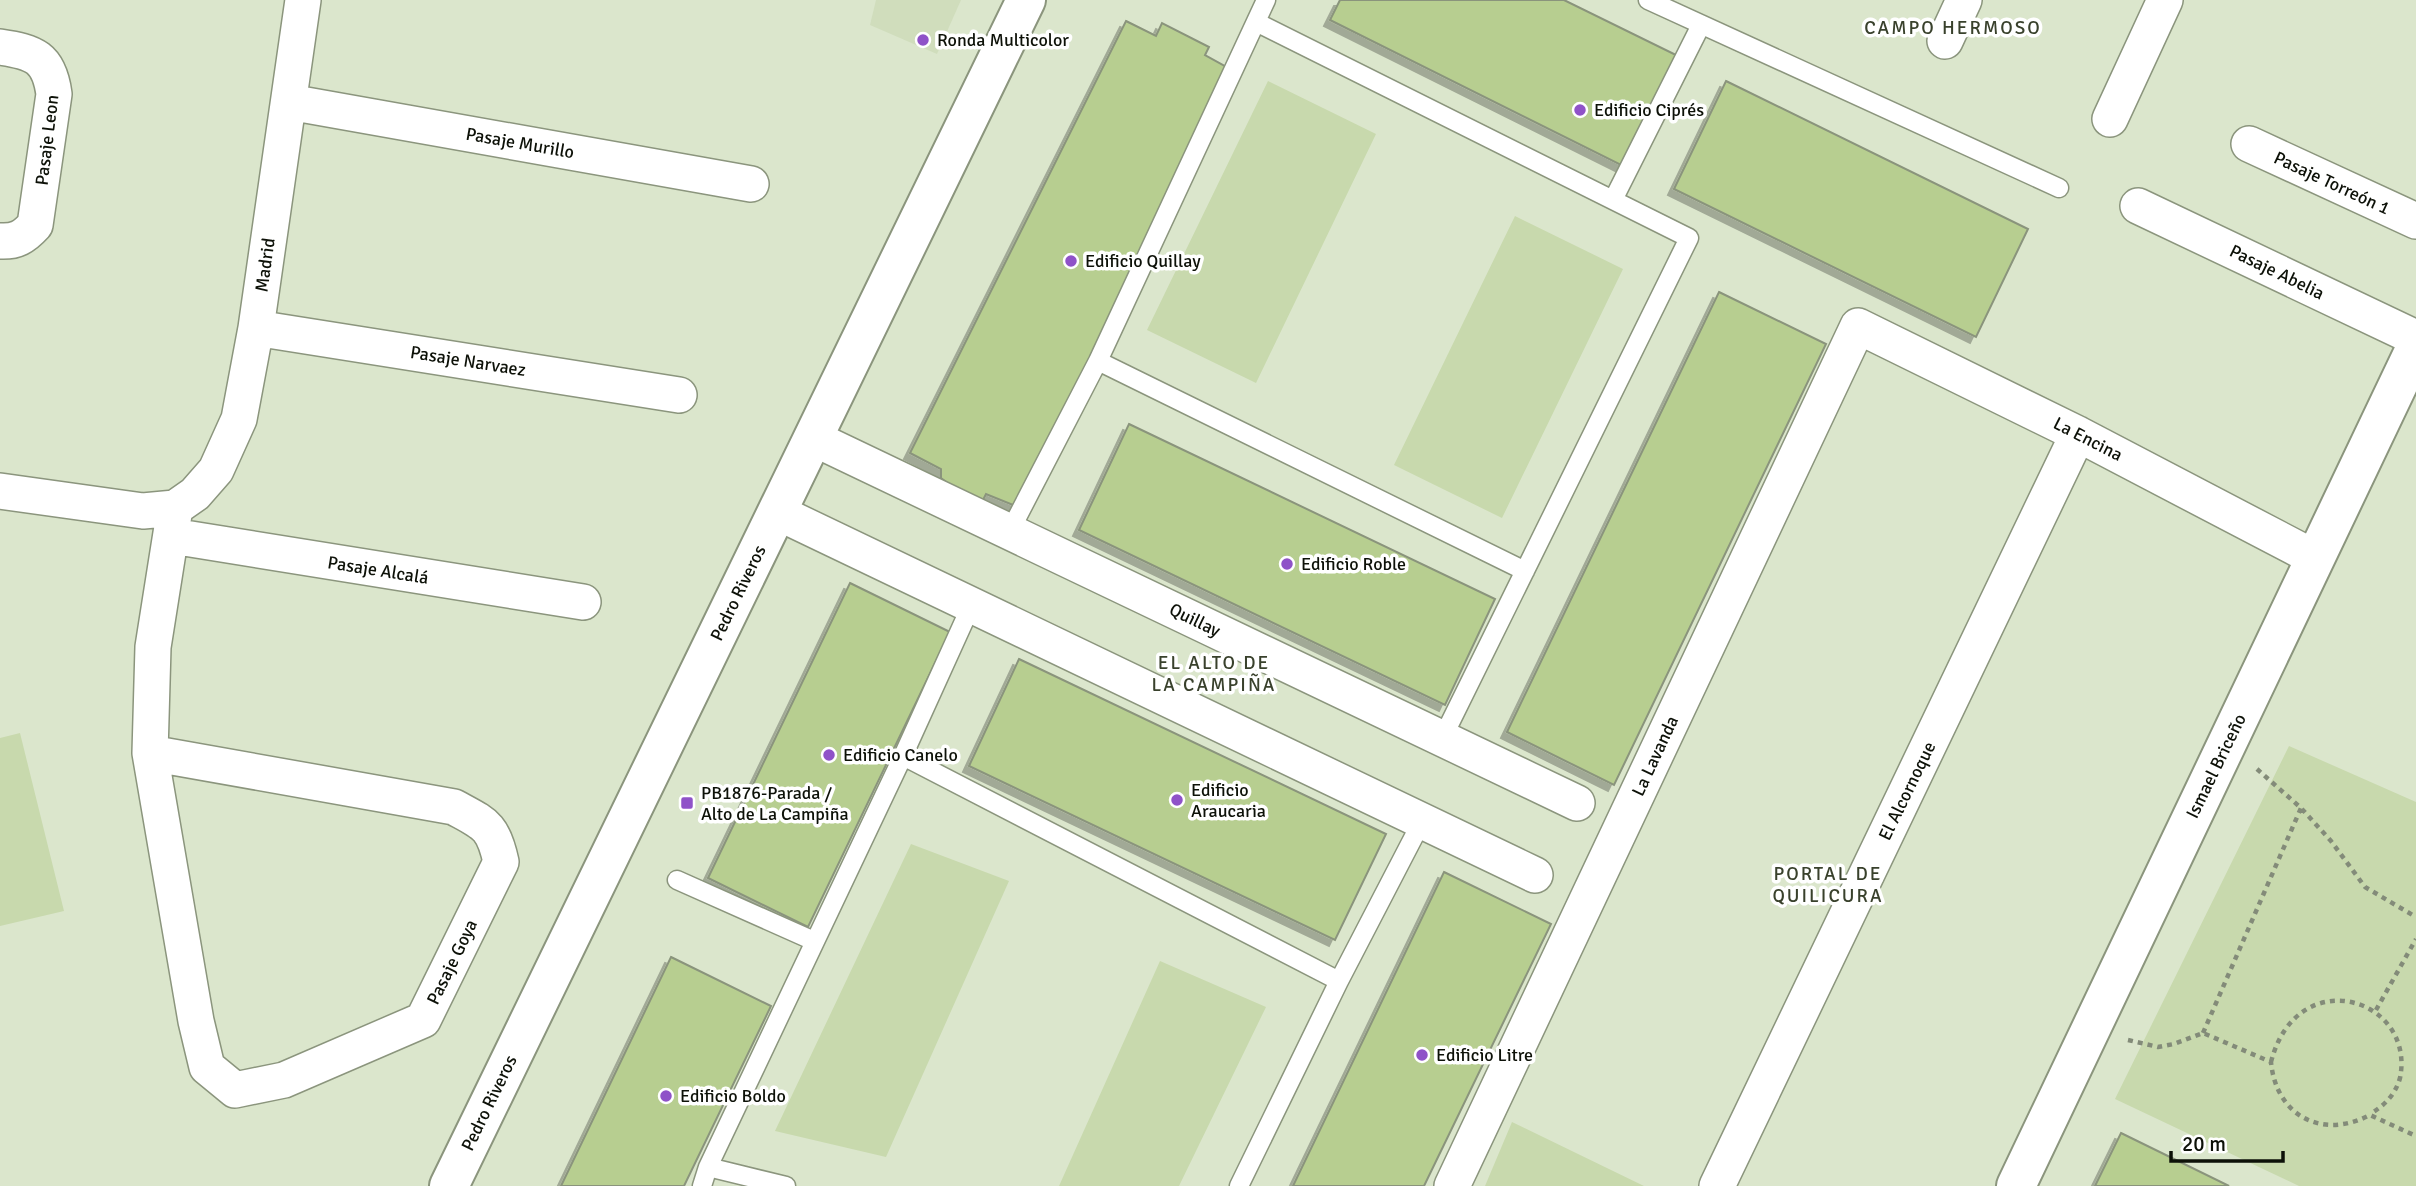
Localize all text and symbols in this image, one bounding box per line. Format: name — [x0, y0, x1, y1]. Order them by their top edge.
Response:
district label: CAMPO HERMOSO — [1864, 16, 2042, 40]
place label: Ronda Multicolor — [937, 29, 1069, 51]
marker: Ronda Multicolor — [915, 32, 931, 48]
street label: Pasaje Leon — [31, 93, 63, 187]
place label: Edificio Ciprés — [1594, 99, 1704, 121]
marker: Edificio Ciprés — [1572, 102, 1588, 118]
street label: Pasaje Murillo — [464, 123, 576, 163]
street label: Pasaje Torreón 1 — [2271, 147, 2393, 219]
street label: Madrid — [250, 236, 280, 294]
street label: Pasaje Abelia — [2226, 240, 2328, 304]
place label: Edificio Quillay — [1085, 250, 1201, 272]
marker: Edificio Quillay — [1063, 253, 1079, 269]
street label: Pasaje Narvaez — [409, 341, 527, 381]
street label: La Encina — [2050, 412, 2126, 466]
street label: Pedro Riveros — [705, 541, 771, 644]
street label: Pasaje Alcalá — [326, 551, 430, 589]
place label: Edificio Roble — [1301, 553, 1406, 575]
marker: Edificio Roble — [1279, 556, 1295, 572]
street label: Quillay — [1166, 598, 1225, 642]
district label: EL ALTO DE LA CAMPIÑA — [1152, 651, 1276, 697]
street label: Ismael Briceño — [2181, 710, 2251, 822]
street label: La Lavanda — [1627, 712, 1683, 800]
street label: El Alcornoque — [1874, 738, 1940, 844]
place label: Edificio Canelo — [843, 744, 958, 766]
marker: Edificio Canelo — [821, 747, 837, 763]
place label: Edificio Araucaria — [1191, 779, 1266, 822]
place label: PB1876-Parada / Alto de La Campiña — [701, 782, 849, 825]
marker: Edificio Araucaria — [1169, 792, 1185, 808]
marker: PB1876-Parada / Alto de La Campiña — [679, 795, 695, 811]
district label: PORTAL DE QUILICURA — [1772, 862, 1884, 908]
street label: Pasaje Goya — [422, 916, 482, 1008]
place label: Edificio Litre — [1436, 1044, 1533, 1066]
marker: Edificio Litre — [1414, 1047, 1430, 1063]
street label: Pedro Riveros — [456, 1051, 522, 1154]
place label: Edificio Boldo — [680, 1085, 786, 1107]
marker: Edificio Boldo — [658, 1088, 674, 1104]
scale bar — [2171, 1120, 2283, 1164]
text: 20 m — [2182, 1131, 2226, 1157]

